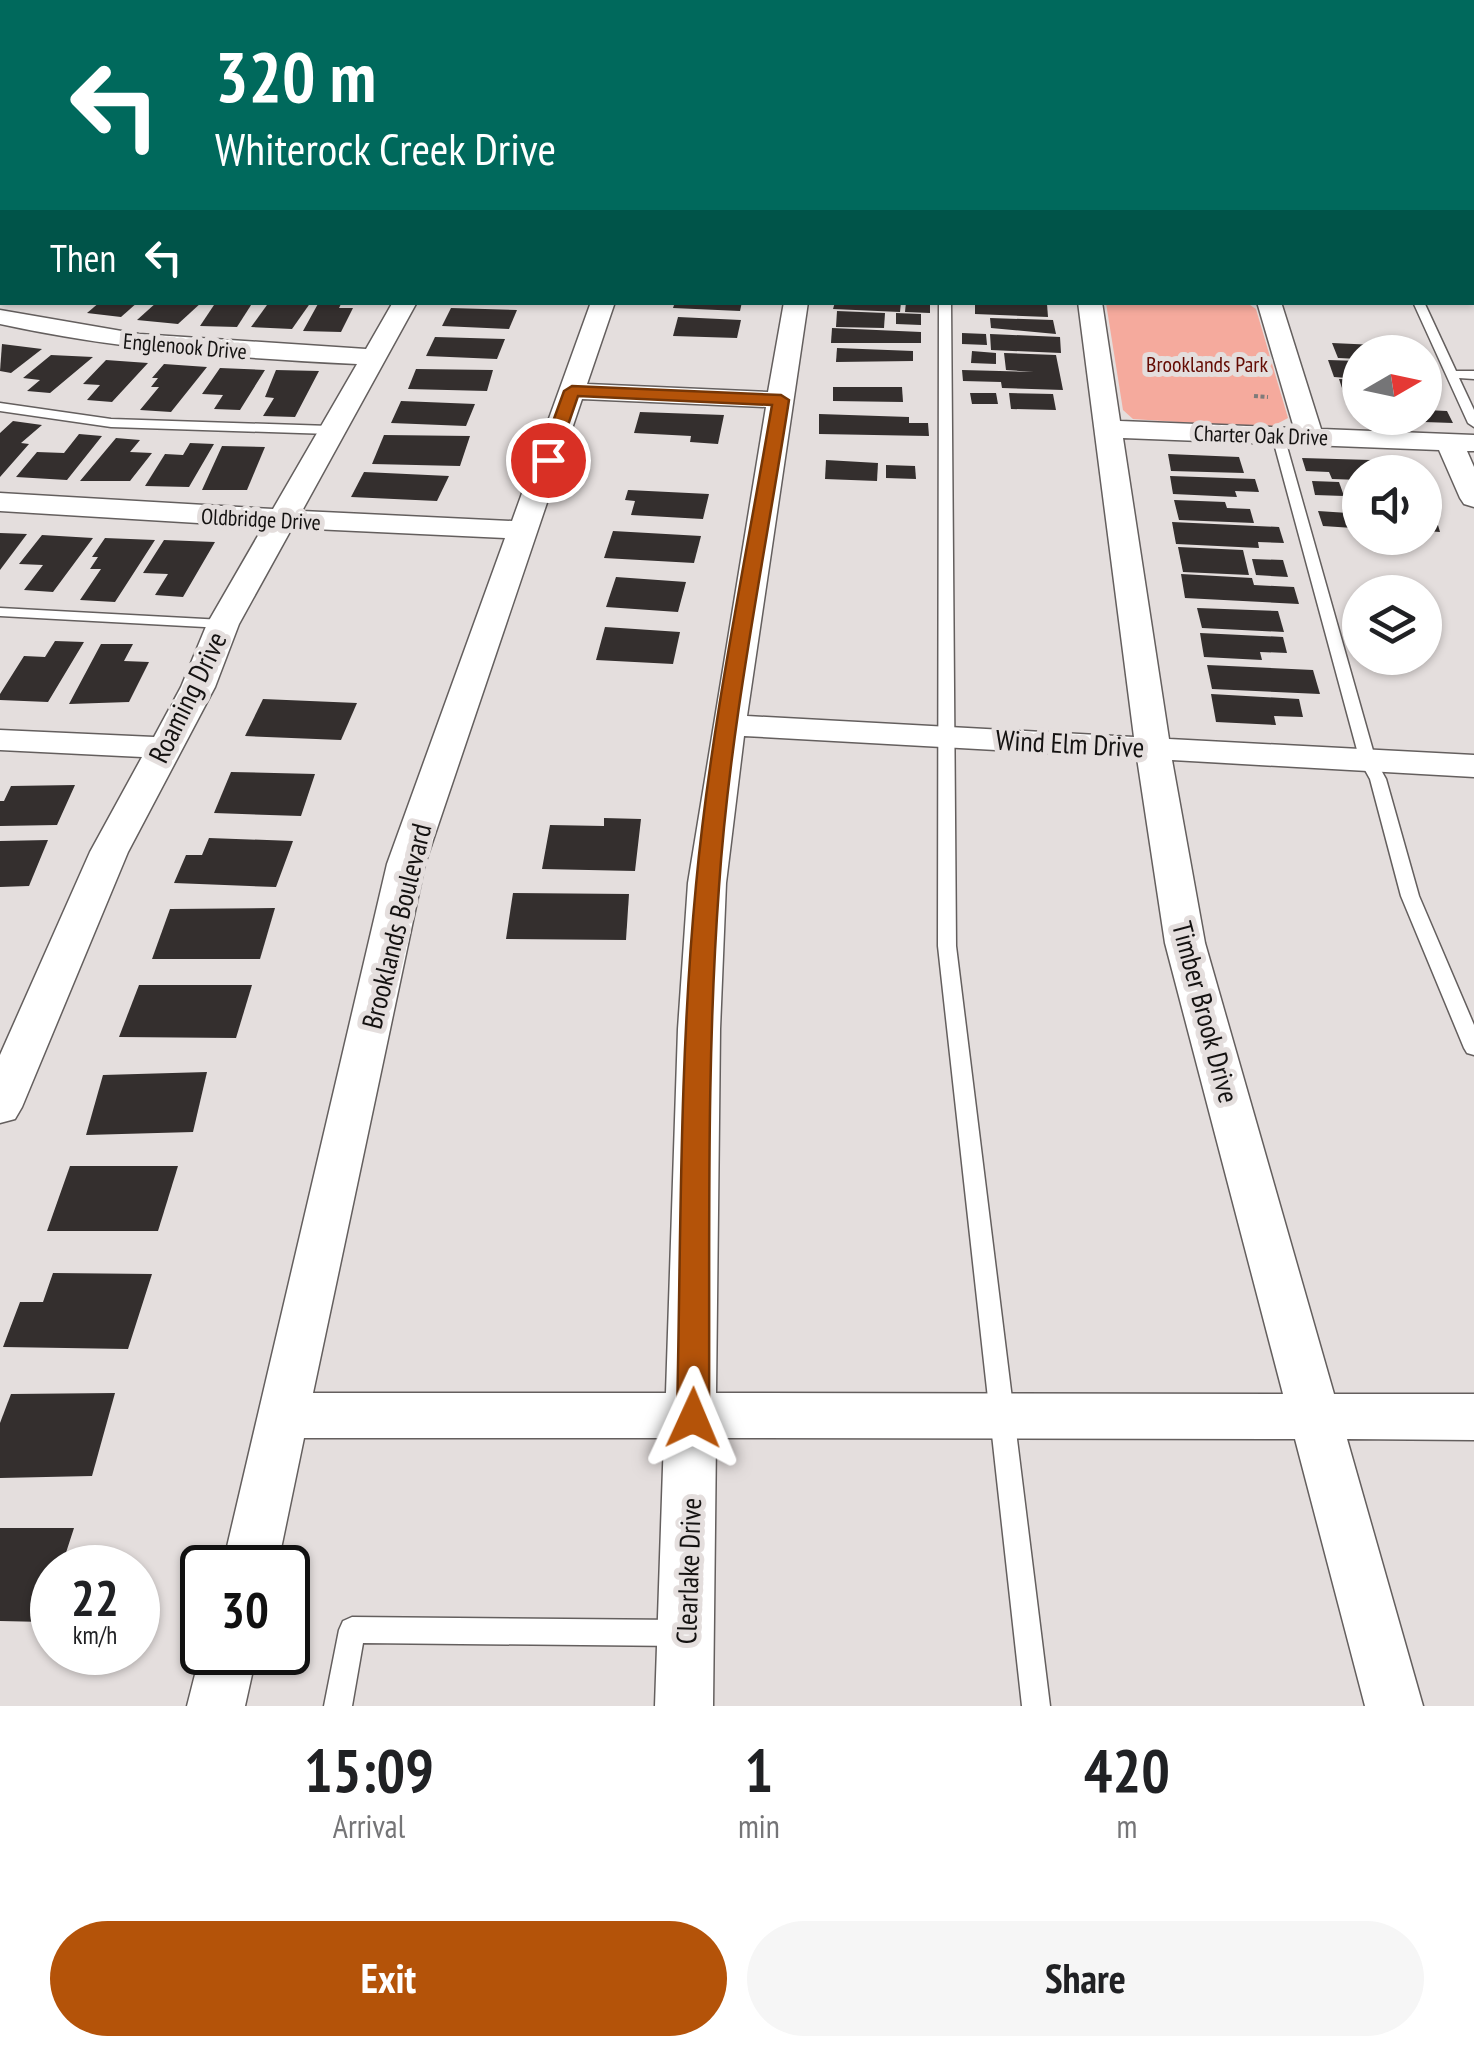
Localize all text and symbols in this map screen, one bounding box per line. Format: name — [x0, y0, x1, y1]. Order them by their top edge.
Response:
text: 320 m — [215, 31, 376, 121]
icon: left — [50, 40, 180, 170]
text: Whiterock Creek Drive — [215, 119, 556, 177]
icon: left — [136, 230, 191, 285]
text: Then — [50, 233, 116, 282]
street label: Englenook Drive — [122, 327, 248, 365]
north arrow — [1342, 335, 1442, 435]
map controls — [1342, 335, 1442, 675]
park label: Brooklands Park — [1146, 350, 1268, 378]
pin — [506, 418, 591, 503]
street label: Charter Oak Drive — [1193, 419, 1329, 451]
icon: arrive — [521, 433, 576, 488]
button: sound — [1342, 455, 1442, 555]
street label: Oldbridge Drive — [200, 502, 322, 536]
button: layers — [1342, 575, 1442, 675]
street label: Roaming Drive — [139, 625, 235, 769]
street label: Wind Elm Drive — [995, 721, 1145, 765]
street label: Brooklands Boulevard — [353, 819, 439, 1033]
street label: Timber Brook Drive — [1164, 917, 1248, 1107]
position arrow — [641, 1366, 745, 1470]
street label: Clearlake Drive — [667, 1497, 709, 1645]
speed limit sign: 30 — [180, 1545, 310, 1675]
text: 22 — [71, 1565, 119, 1630]
text: km/h — [73, 1619, 117, 1651]
text: 15:09 — [304, 1731, 434, 1809]
text: 1 — [745, 1731, 773, 1809]
text: 420 — [1084, 1731, 1170, 1809]
text: Arrival — [333, 1805, 405, 1847]
text: min — [738, 1805, 780, 1847]
text: m — [1116, 1805, 1137, 1847]
button: Exit — [50, 1921, 727, 2036]
button: Share — [747, 1921, 1424, 2036]

